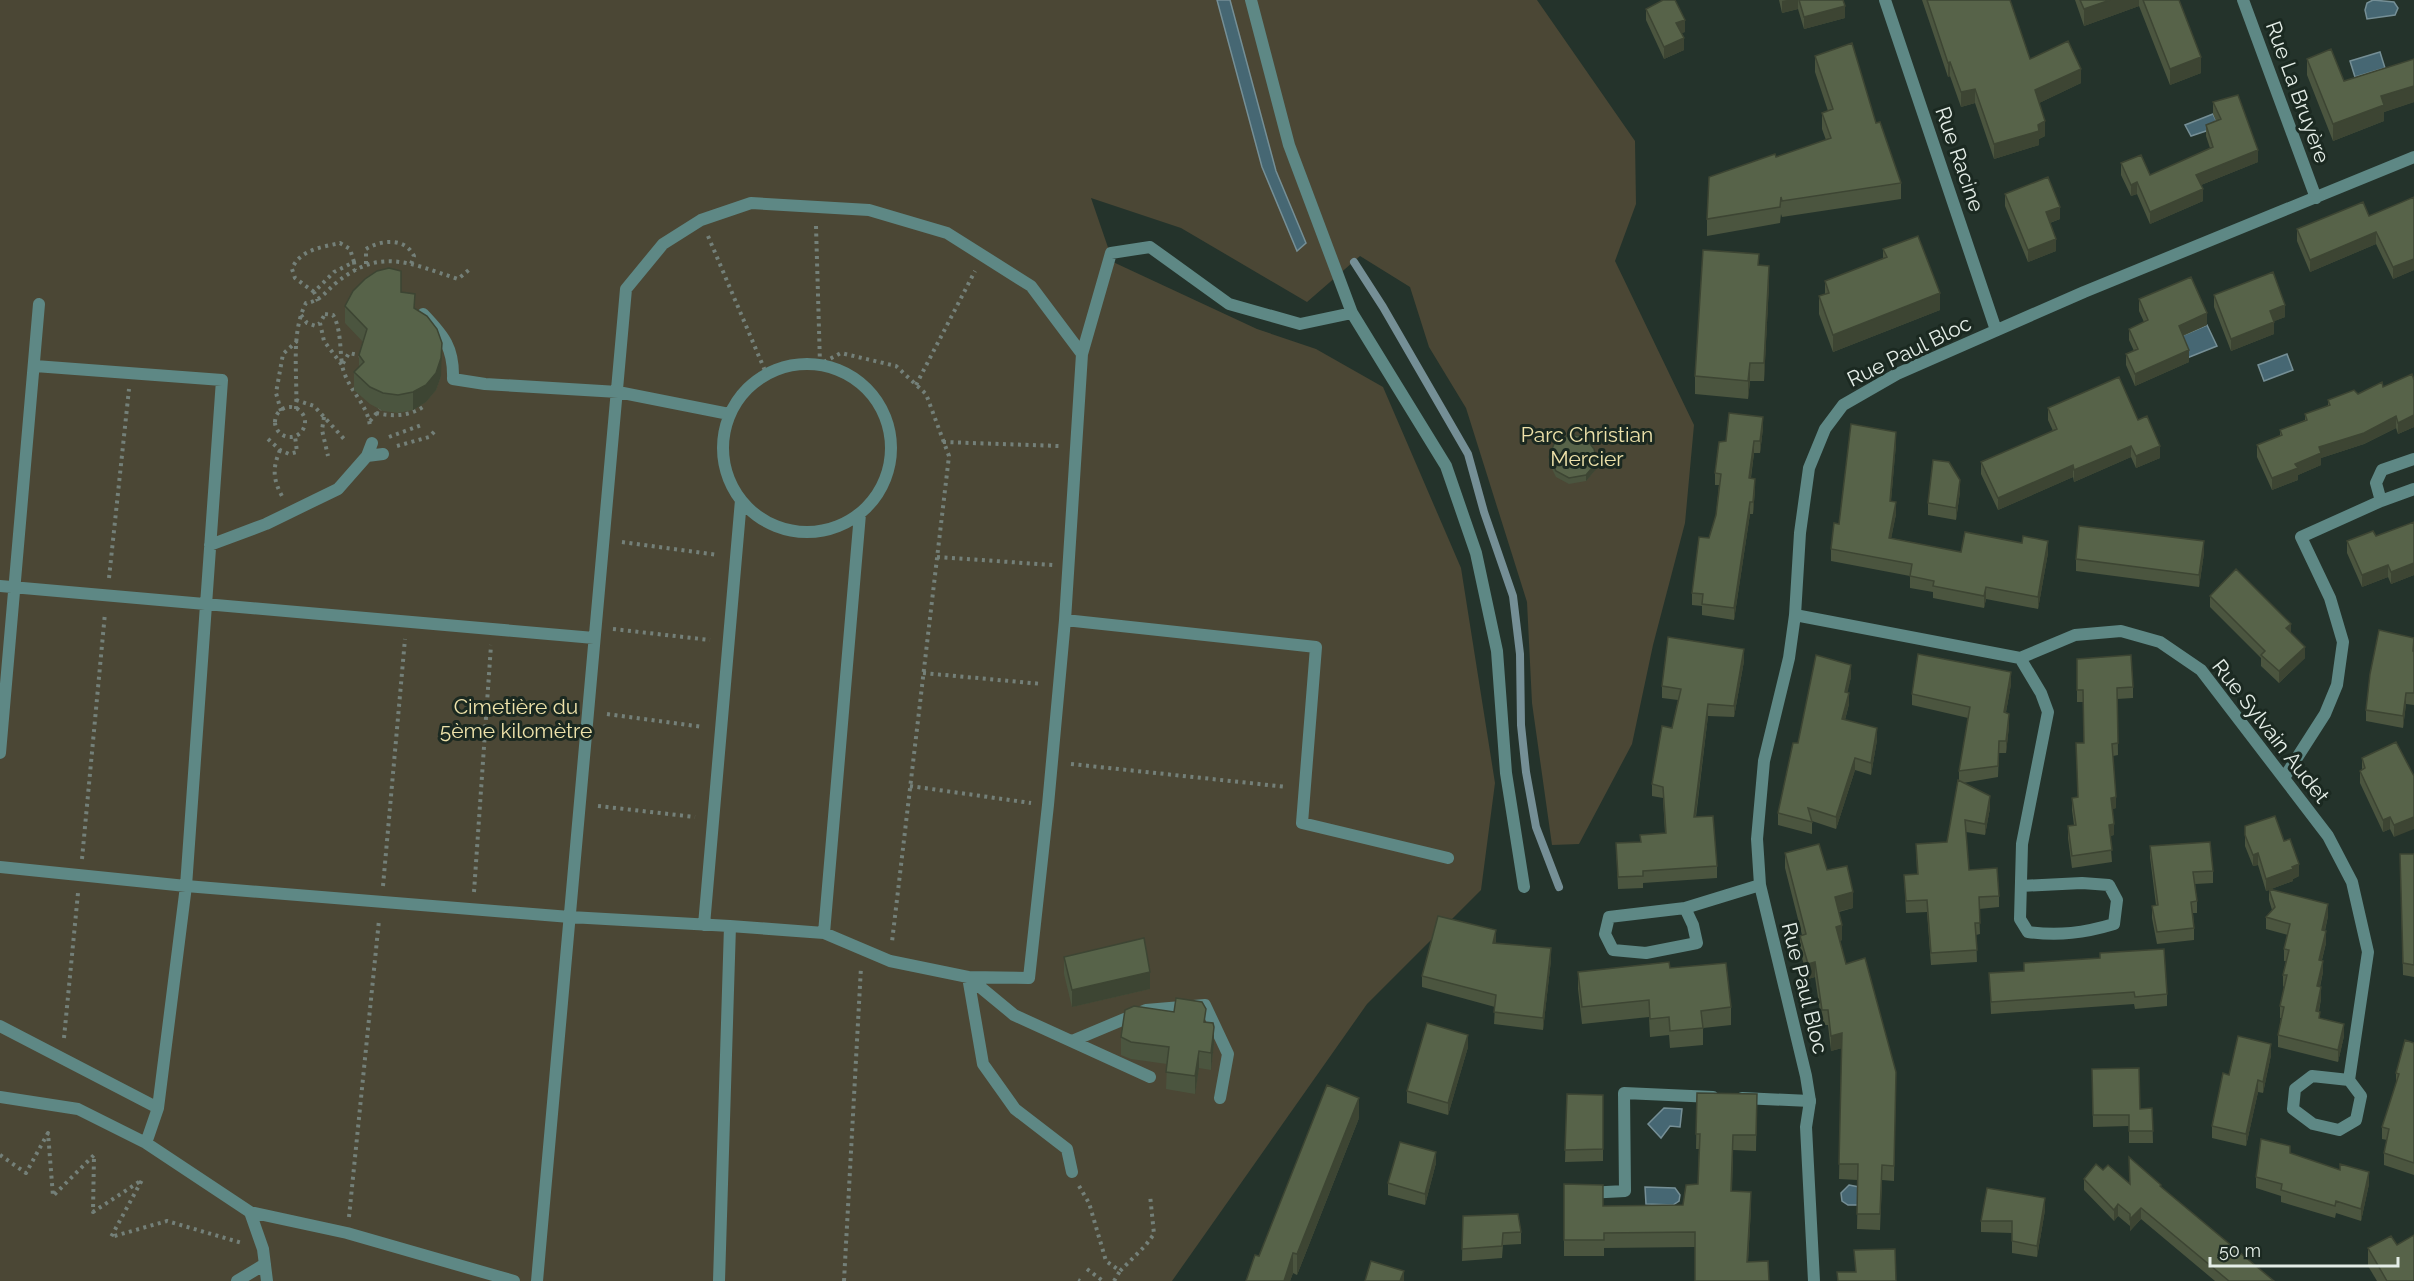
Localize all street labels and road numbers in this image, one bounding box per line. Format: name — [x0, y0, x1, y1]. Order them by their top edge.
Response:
street label: Rue La Bruyère — [2261, 18, 2335, 166]
street label: Rue Racine — [1930, 103, 1990, 215]
street label: Rue Paul Bloc — [1843, 310, 1975, 392]
street label: Rue Sylvain Audet — [2207, 654, 2335, 808]
street label: Rue Paul Bloc — [1777, 920, 1833, 1056]

